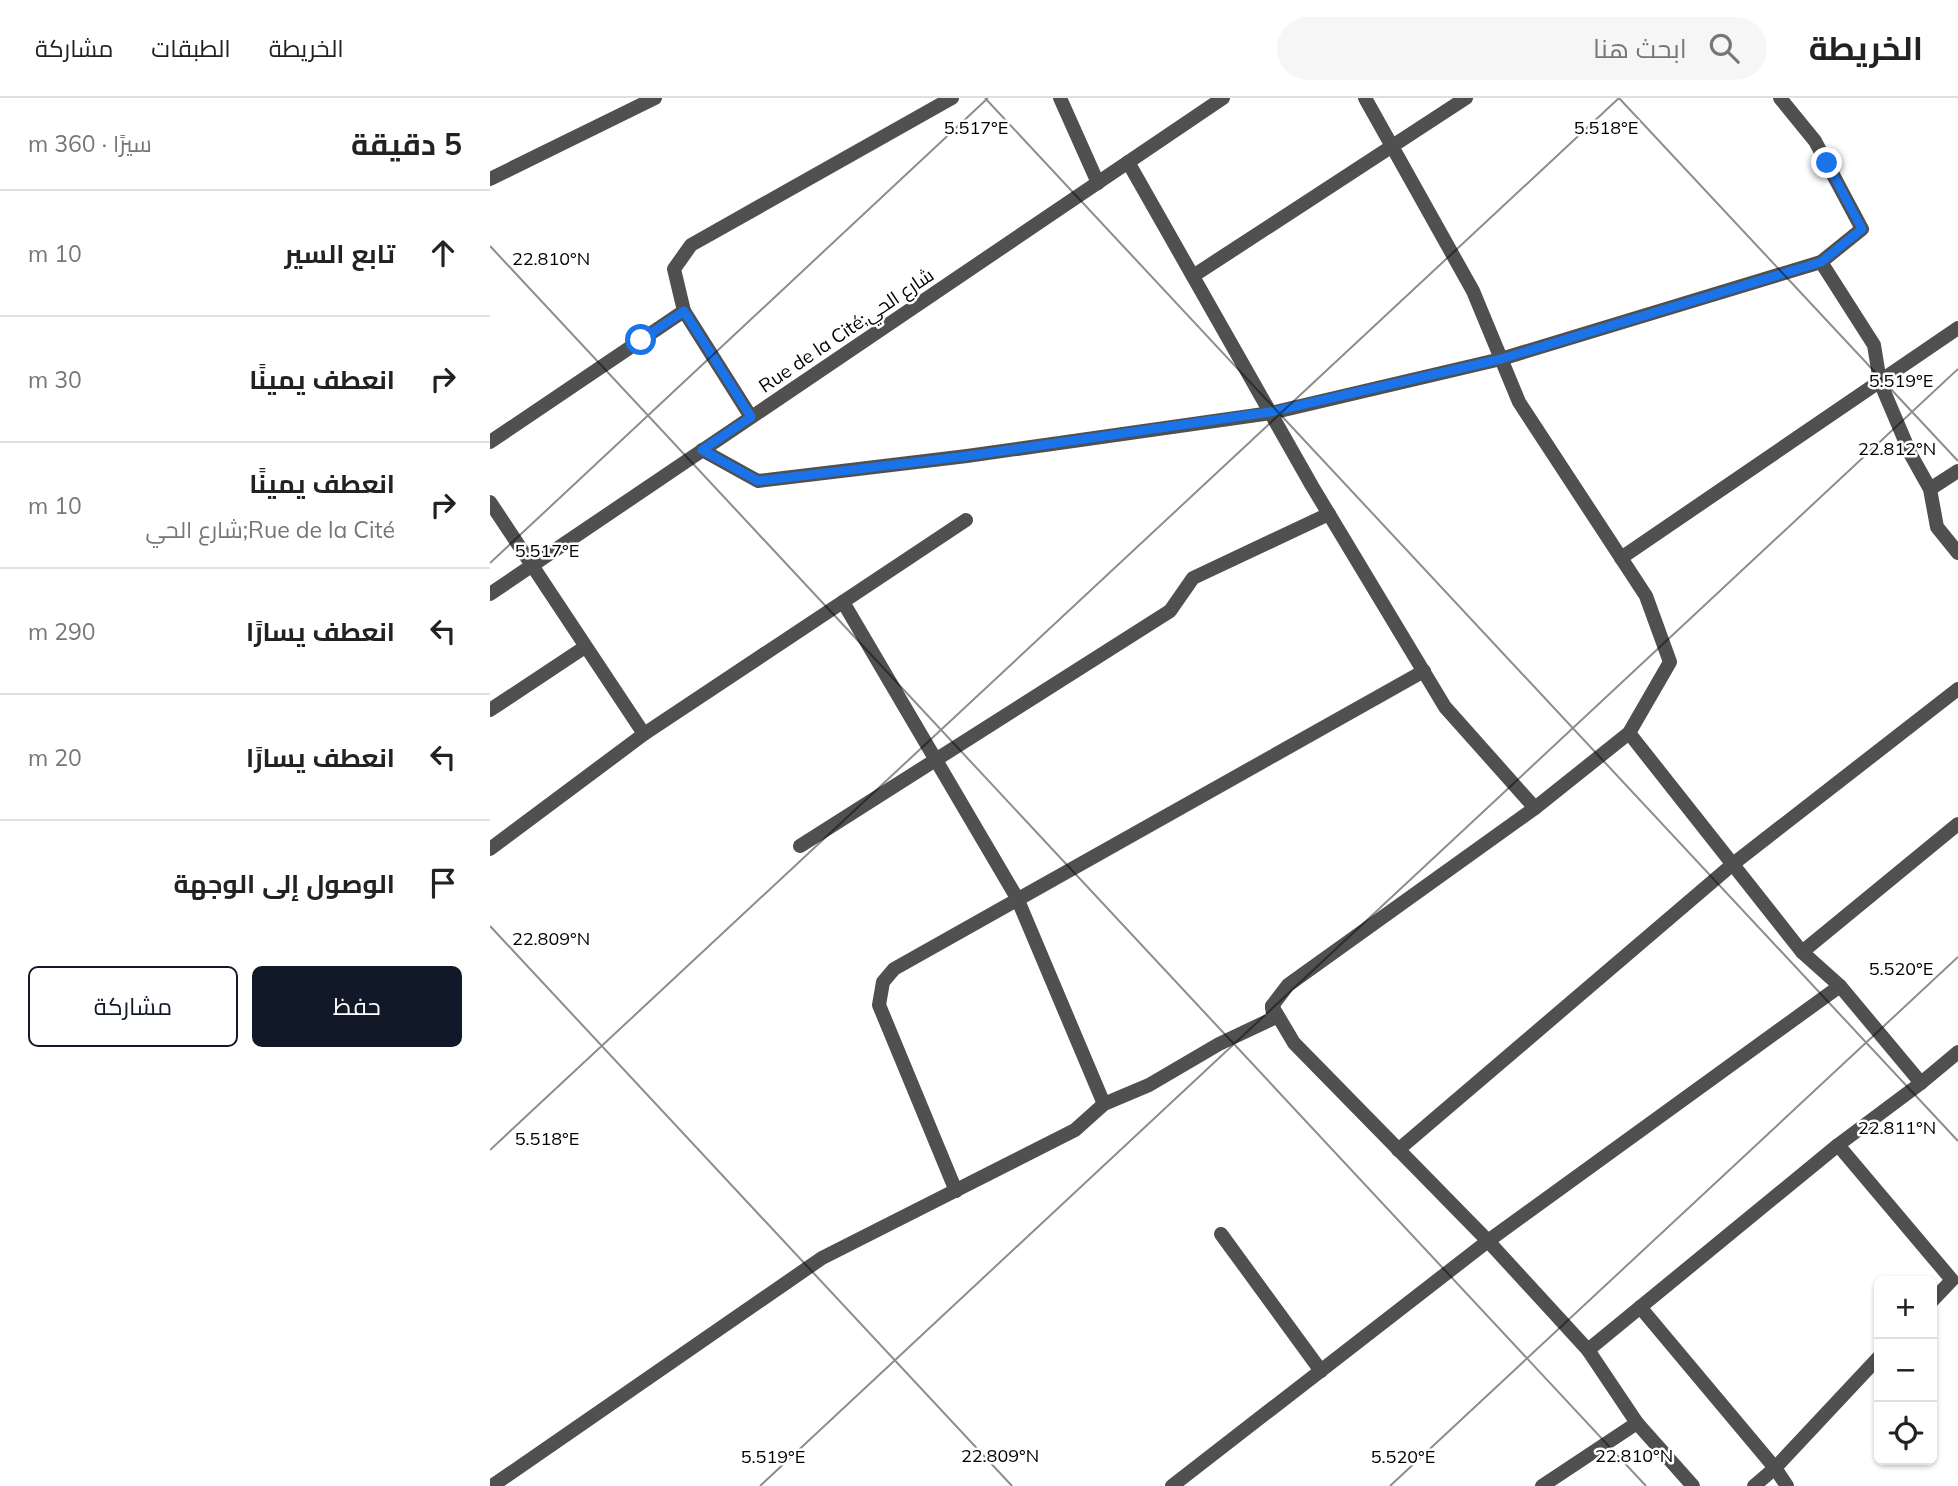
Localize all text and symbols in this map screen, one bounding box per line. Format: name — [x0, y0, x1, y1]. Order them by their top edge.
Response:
search box — [1277, 17, 1767, 80]
text: الخريطة — [1809, 27, 1923, 68]
icon: search — [1705, 29, 1743, 67]
text: ابحث هنا — [1593, 32, 1687, 65]
text: مشاركة — [35, 33, 113, 63]
text: الطبقات — [151, 33, 231, 63]
text: الخريطة — [269, 33, 344, 63]
text: 5.517°E — [944, 116, 1008, 139]
text: 5.518°E — [1574, 116, 1638, 139]
text: 5 دقيقة — [351, 125, 462, 163]
text: سيرًا · 360 m — [28, 129, 152, 158]
route end — [1811, 147, 1842, 178]
icon: ahead — [424, 234, 462, 272]
text: تابع السير — [284, 237, 395, 270]
text: 10 m — [28, 239, 82, 268]
text: 22.810°N — [512, 247, 590, 270]
street label: Rue de la Cité;شارع الحي — [754, 262, 940, 400]
route start — [625, 324, 656, 355]
icon: right — [424, 360, 462, 398]
text: انعطف يمينًا — [249, 363, 395, 396]
text: 30 m — [28, 365, 82, 394]
text: 5.519°E — [1869, 369, 1933, 392]
text: 22.812°N — [1858, 437, 1936, 460]
text: انعطف يمينًا — [249, 467, 395, 500]
icon: right — [424, 486, 462, 524]
text: 10 m — [28, 491, 82, 520]
text: Rue de la Cité;شارع الحي — [146, 515, 395, 544]
text: 5.517°E — [515, 539, 579, 562]
icon: left — [424, 612, 462, 650]
text: انعطف يسارًا — [246, 615, 395, 648]
text: 290 m — [28, 617, 96, 646]
icon: left — [424, 738, 462, 776]
text: انعطف يسارًا — [246, 741, 395, 774]
text: 20 m — [28, 743, 82, 772]
icon: arrive — [424, 864, 462, 902]
text: الوصول إلى الوجهة — [174, 867, 395, 900]
text: 22.809°N — [512, 927, 590, 950]
text: 5.520°E — [1869, 957, 1933, 980]
button: مشاركة — [28, 966, 238, 1047]
button: حفظ — [252, 966, 462, 1047]
text: 22.811°N — [1858, 1116, 1936, 1139]
text: 5.518°E — [515, 1127, 579, 1150]
map controls — [1874, 1276, 1937, 1465]
button: + — [1874, 1276, 1937, 1339]
button: − — [1874, 1339, 1937, 1402]
button: locate — [1874, 1402, 1937, 1465]
text: 22.809°N — [961, 1444, 1039, 1467]
text: 22.810°N — [1595, 1444, 1673, 1467]
text: 5.519°E — [741, 1445, 805, 1468]
text: 5.520°E — [1371, 1445, 1435, 1468]

